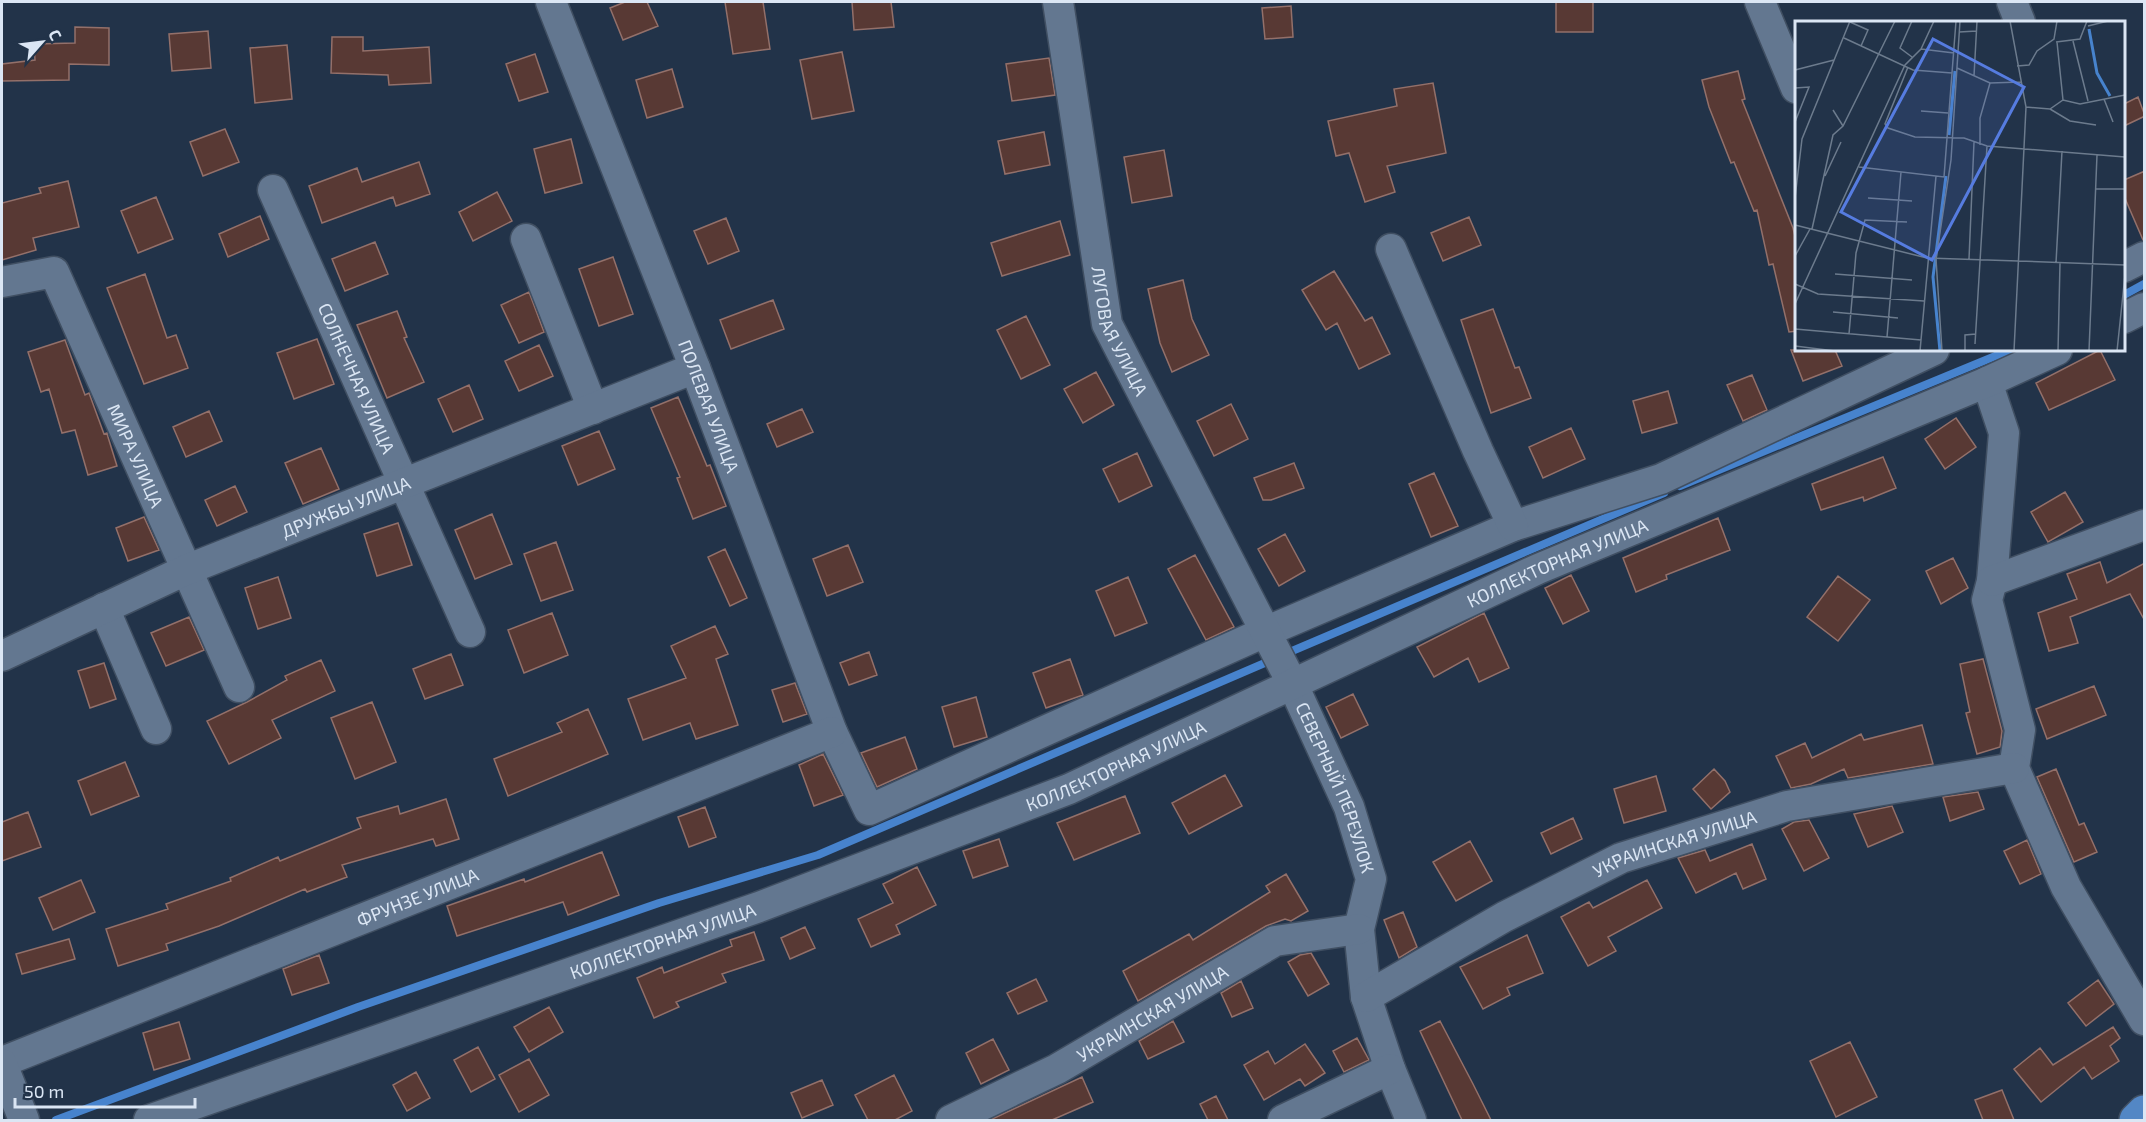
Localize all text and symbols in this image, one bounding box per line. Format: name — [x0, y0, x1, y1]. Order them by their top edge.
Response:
north arrow — [12, 12, 72, 72]
inset map — [1795, 21, 2125, 351]
text: С — [45, 26, 66, 43]
street label: ЛУГОВАЯ УЛИЦА — [1087, 265, 1153, 400]
street label: СОЛНЕЧНАЯ УЛИЦА — [314, 299, 400, 458]
street label: ПОЛЕВАЯ УЛИЦА — [674, 337, 745, 476]
street label: МИРА УЛИЦА — [103, 400, 169, 512]
street label: ДРУЖБЫ УЛИЦА — [278, 471, 414, 542]
street label: КОЛЛЕКТОРНАЯ УЛИЦА — [1463, 513, 1652, 612]
street label: СЕВЕРНЫЙ ПЕРЕУЛОК — [1291, 698, 1380, 876]
street label: КОЛЛЕКТОРНАЯ УЛИЦА — [1023, 715, 1210, 815]
street label: УКРАИНСКАЯ УЛИЦА — [1589, 805, 1760, 882]
street label: ФРУНЗЕ УЛИЦА — [353, 863, 482, 931]
street label: КОЛЛЕКТОРНАЯ УЛИЦА — [567, 898, 759, 983]
street label: УКРАИНСКАЯ УЛИЦА — [1073, 960, 1232, 1066]
scale bar — [15, 1071, 195, 1109]
text: 50 m — [24, 1080, 64, 1102]

